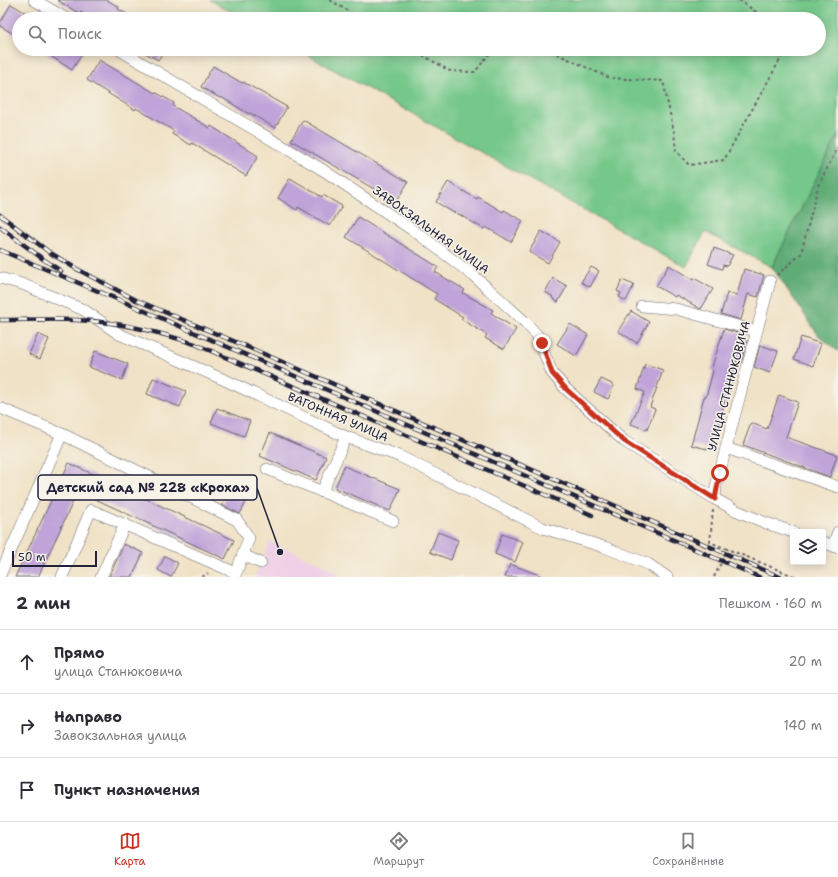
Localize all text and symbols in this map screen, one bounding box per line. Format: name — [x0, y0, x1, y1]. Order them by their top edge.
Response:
search box — [12, 12, 826, 56]
icon: search — [26, 23, 48, 45]
text: Поиск — [58, 24, 102, 44]
street label: ЗАВОКЗАЛЬНАЯ УЛИЦА — [370, 182, 493, 278]
street label: УЛИЦА СТАНЮКОВИЧА — [704, 319, 754, 453]
route end — [533, 334, 551, 352]
street label: ВАГОННАЯ УЛИЦА — [285, 389, 391, 446]
route start — [711, 464, 729, 482]
callout: Детский сад № 228 «Кроха» — [38, 475, 257, 500]
text: Детский сад № 228 «Кроха» — [46, 479, 250, 496]
map controls — [790, 529, 826, 565]
button: layers — [790, 529, 826, 565]
scale bar — [12, 549, 97, 568]
text: 50 m — [18, 550, 46, 565]
text: 2 мин — [16, 592, 71, 614]
text: Пешком · 160 m — [719, 595, 822, 612]
text: Прямо — [54, 643, 104, 663]
icon: ahead — [16, 651, 38, 673]
text: 20 m — [789, 653, 822, 670]
text: улица Станюковича — [54, 663, 182, 680]
text: Направо — [54, 707, 122, 727]
icon: right — [16, 715, 38, 737]
text: 140 m — [783, 717, 822, 734]
text: Завокзальная улица — [54, 727, 186, 744]
icon: arrive — [16, 779, 38, 801]
text: Пункт назначения — [54, 780, 200, 800]
tab: Карта — [114, 830, 145, 869]
tab: Маршрут — [373, 830, 424, 869]
tab: Сохранённые — [652, 830, 724, 869]

